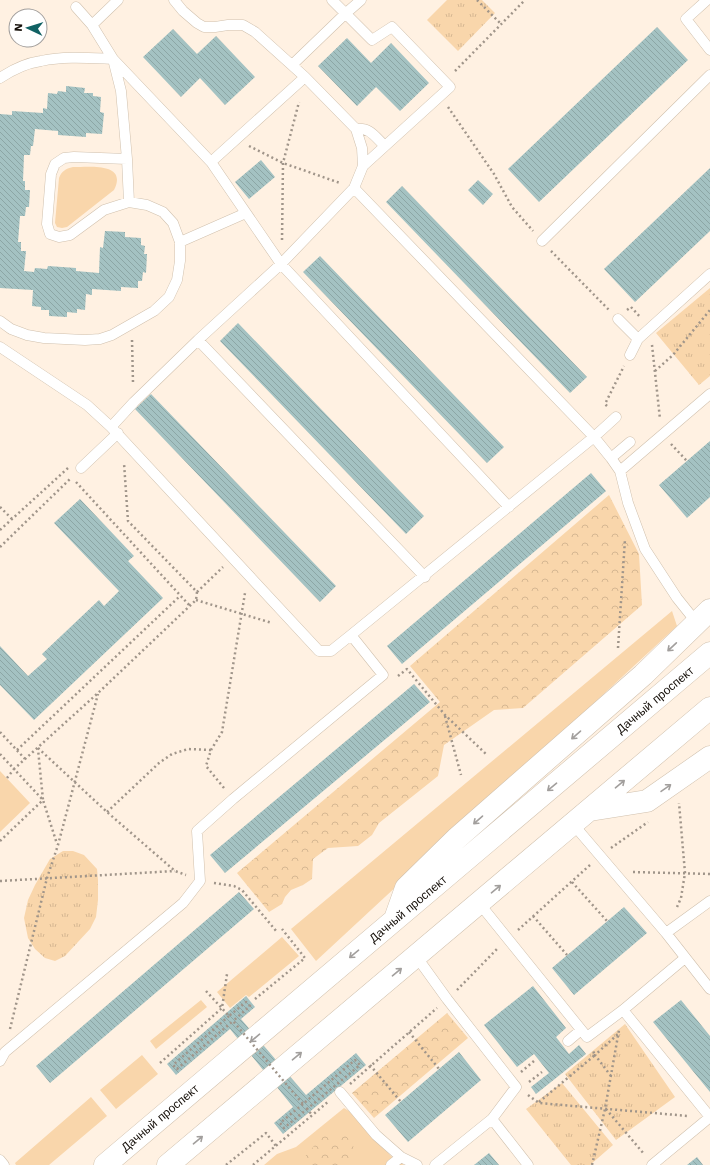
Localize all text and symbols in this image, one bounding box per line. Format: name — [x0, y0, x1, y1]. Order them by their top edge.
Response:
north arrow — [8, 8, 48, 48]
text: N — [12, 23, 25, 32]
one-way arrow — [667, 642, 677, 652]
street label: Дачный проспект — [613, 663, 697, 736]
one-way arrow — [571, 730, 581, 739]
one-way arrow — [614, 780, 625, 789]
one-way arrow — [547, 782, 557, 791]
one-way arrow — [660, 784, 671, 792]
one-way arrow — [473, 816, 483, 825]
street label: Дачный проспект — [366, 872, 450, 945]
one-way arrow — [491, 884, 501, 893]
one-way arrow — [349, 950, 359, 959]
one-way arrow — [391, 968, 402, 977]
one-way arrow — [250, 1034, 260, 1043]
one-way arrow — [292, 1052, 302, 1061]
street label: Дачный проспект — [118, 1081, 202, 1154]
one-way arrow — [192, 1135, 203, 1144]

